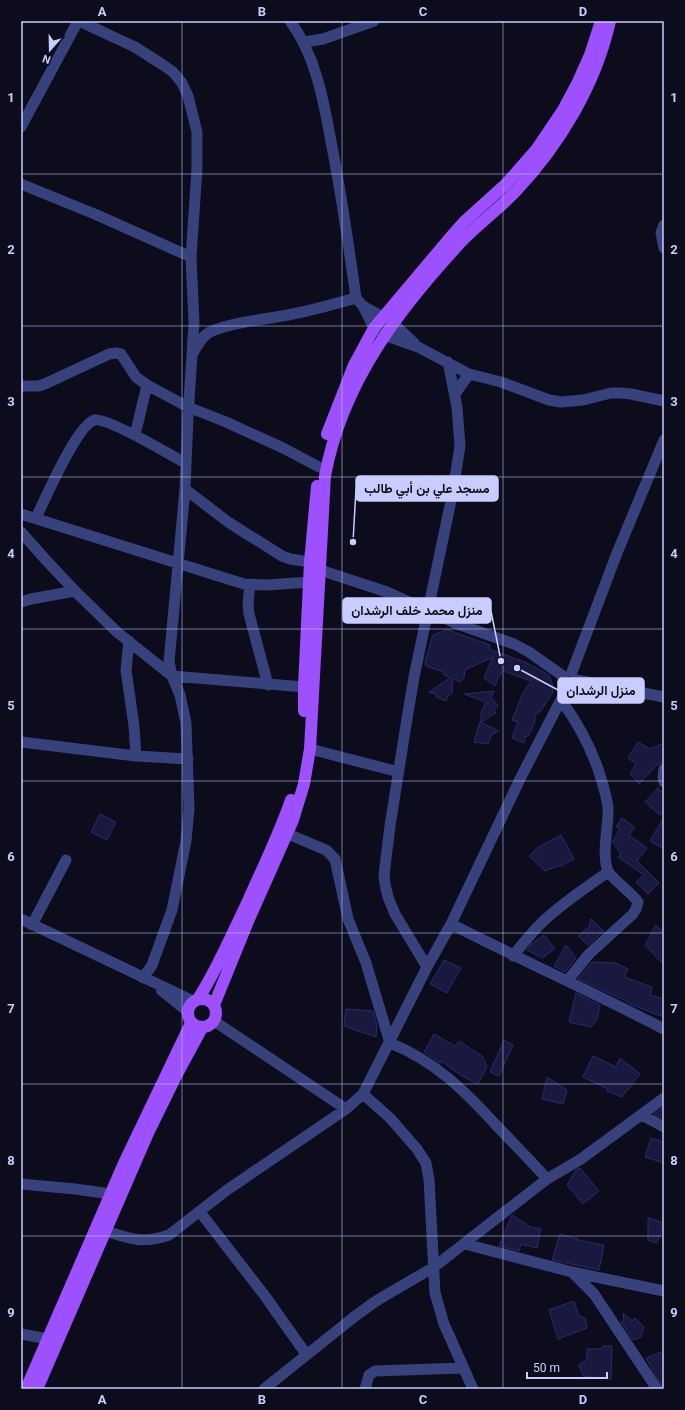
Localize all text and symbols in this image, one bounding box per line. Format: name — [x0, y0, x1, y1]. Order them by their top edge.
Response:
text: A — [98, 4, 107, 19]
text: B — [258, 4, 266, 19]
text: C — [419, 4, 428, 19]
text: D — [579, 4, 587, 19]
north arrow — [30, 30, 70, 70]
text: N — [41, 51, 53, 66]
text: 1 — [7, 90, 15, 105]
text: 1 — [670, 90, 678, 105]
text: 2 — [7, 242, 15, 257]
text: 2 — [670, 242, 678, 257]
text: 3 — [7, 394, 15, 409]
text: 3 — [670, 394, 678, 409]
callout: مسجد علي بن أبي طالب — [356, 476, 498, 501]
text: مسجد علي بن أبي طالب — [364, 481, 490, 499]
text: 4 — [7, 546, 15, 561]
text: 4 — [670, 546, 678, 561]
callout: منزل محمد خلف الرشدان — [343, 598, 491, 623]
text: منزل محمد خلف الرشدان — [351, 603, 483, 619]
callout: منزل الرشدان — [558, 678, 644, 703]
text: منزل الرشدان — [566, 683, 636, 699]
text: 5 — [7, 698, 15, 713]
text: 5 — [670, 698, 678, 713]
text: 6 — [7, 849, 15, 864]
text: 6 — [670, 849, 678, 864]
text: 7 — [7, 1001, 15, 1016]
text: 7 — [670, 1001, 678, 1016]
text: 8 — [7, 1153, 15, 1168]
text: 8 — [670, 1153, 678, 1168]
text: 9 — [7, 1305, 15, 1320]
text: 9 — [670, 1305, 678, 1320]
scale bar — [527, 1354, 607, 1380]
text: 50 m — [533, 1361, 560, 1375]
text: A — [98, 1392, 107, 1407]
text: B — [258, 1392, 266, 1407]
text: C — [419, 1392, 428, 1407]
text: D — [579, 1392, 587, 1407]

